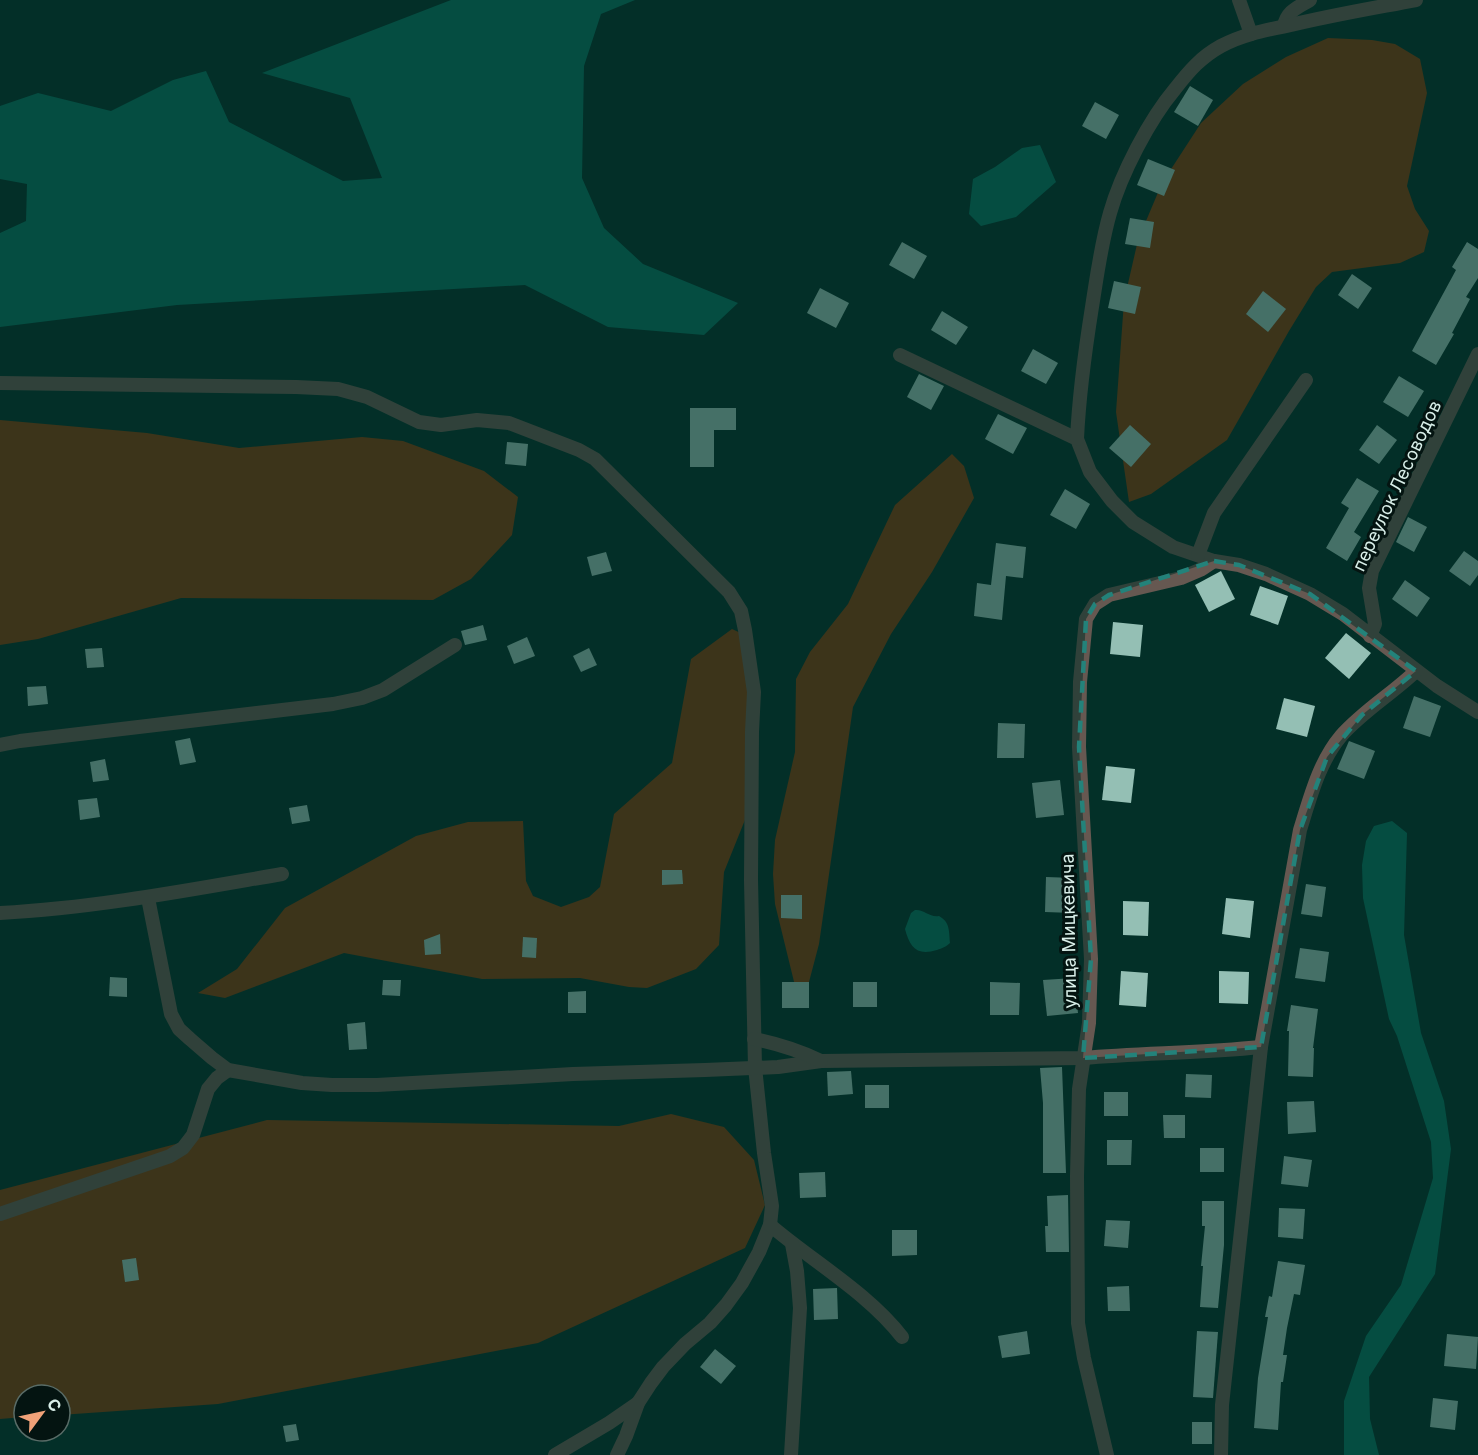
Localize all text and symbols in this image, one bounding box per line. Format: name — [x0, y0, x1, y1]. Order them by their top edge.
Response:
street label: переулок Лесоводов — [1348, 397, 1445, 574]
street label: улица Мицкевича — [1057, 853, 1080, 1009]
north arrow — [12, 1383, 72, 1443]
text: С — [43, 1394, 66, 1415]

